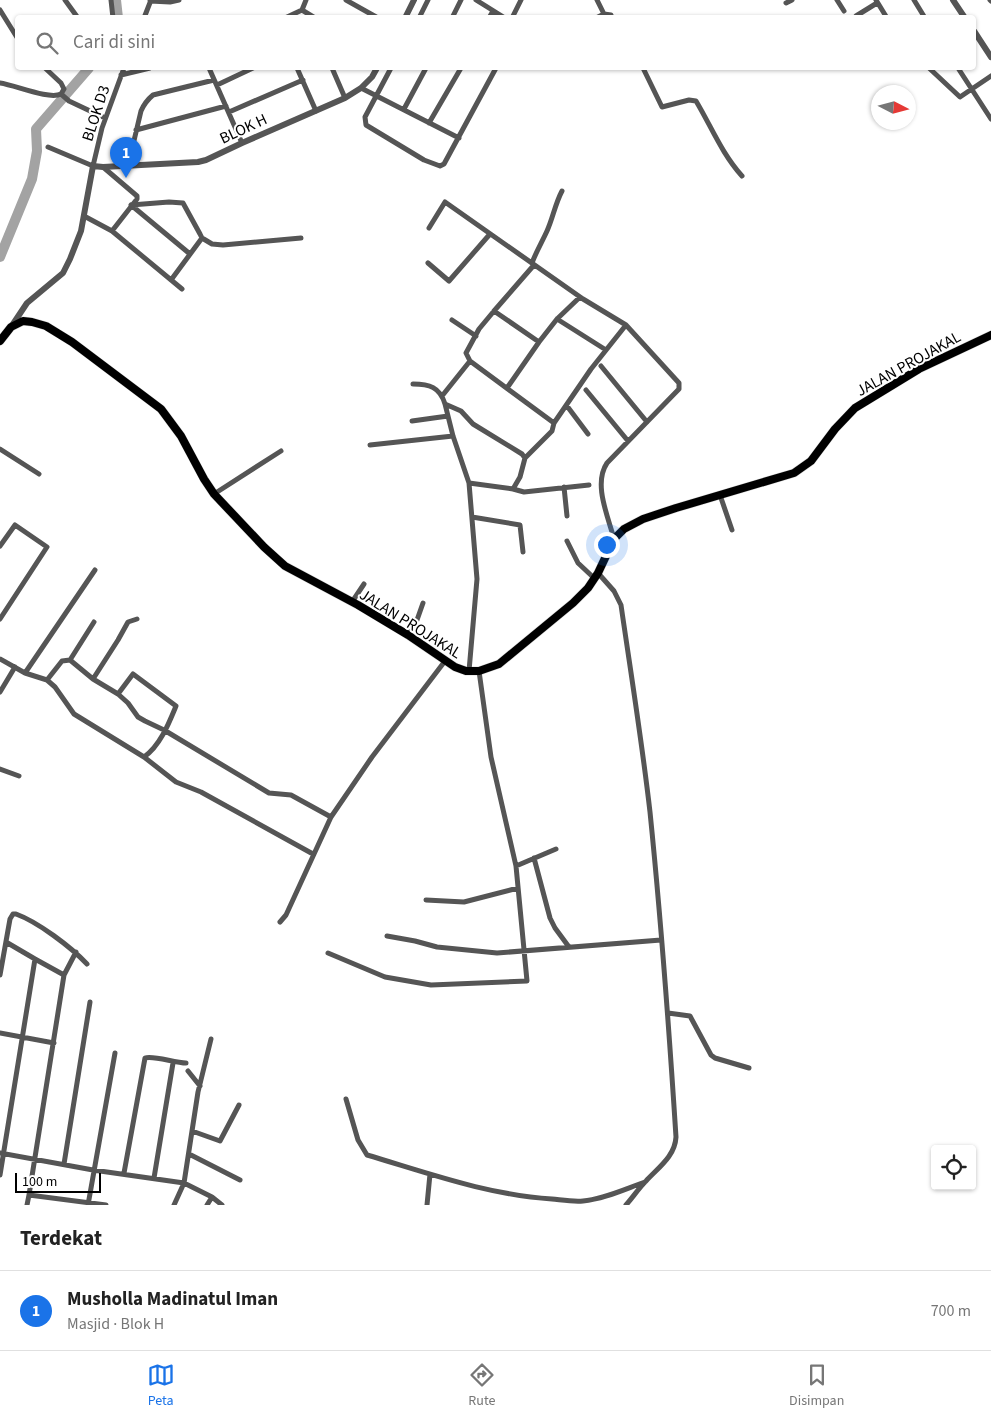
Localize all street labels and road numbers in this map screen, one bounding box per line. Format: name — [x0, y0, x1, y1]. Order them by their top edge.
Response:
street label: BLOK D3 — [77, 82, 115, 144]
street label: BLOK H — [216, 108, 271, 150]
street label: JALAN PROJAKAL — [852, 326, 965, 402]
street label: JALAN PROJAKAL — [355, 584, 466, 664]

